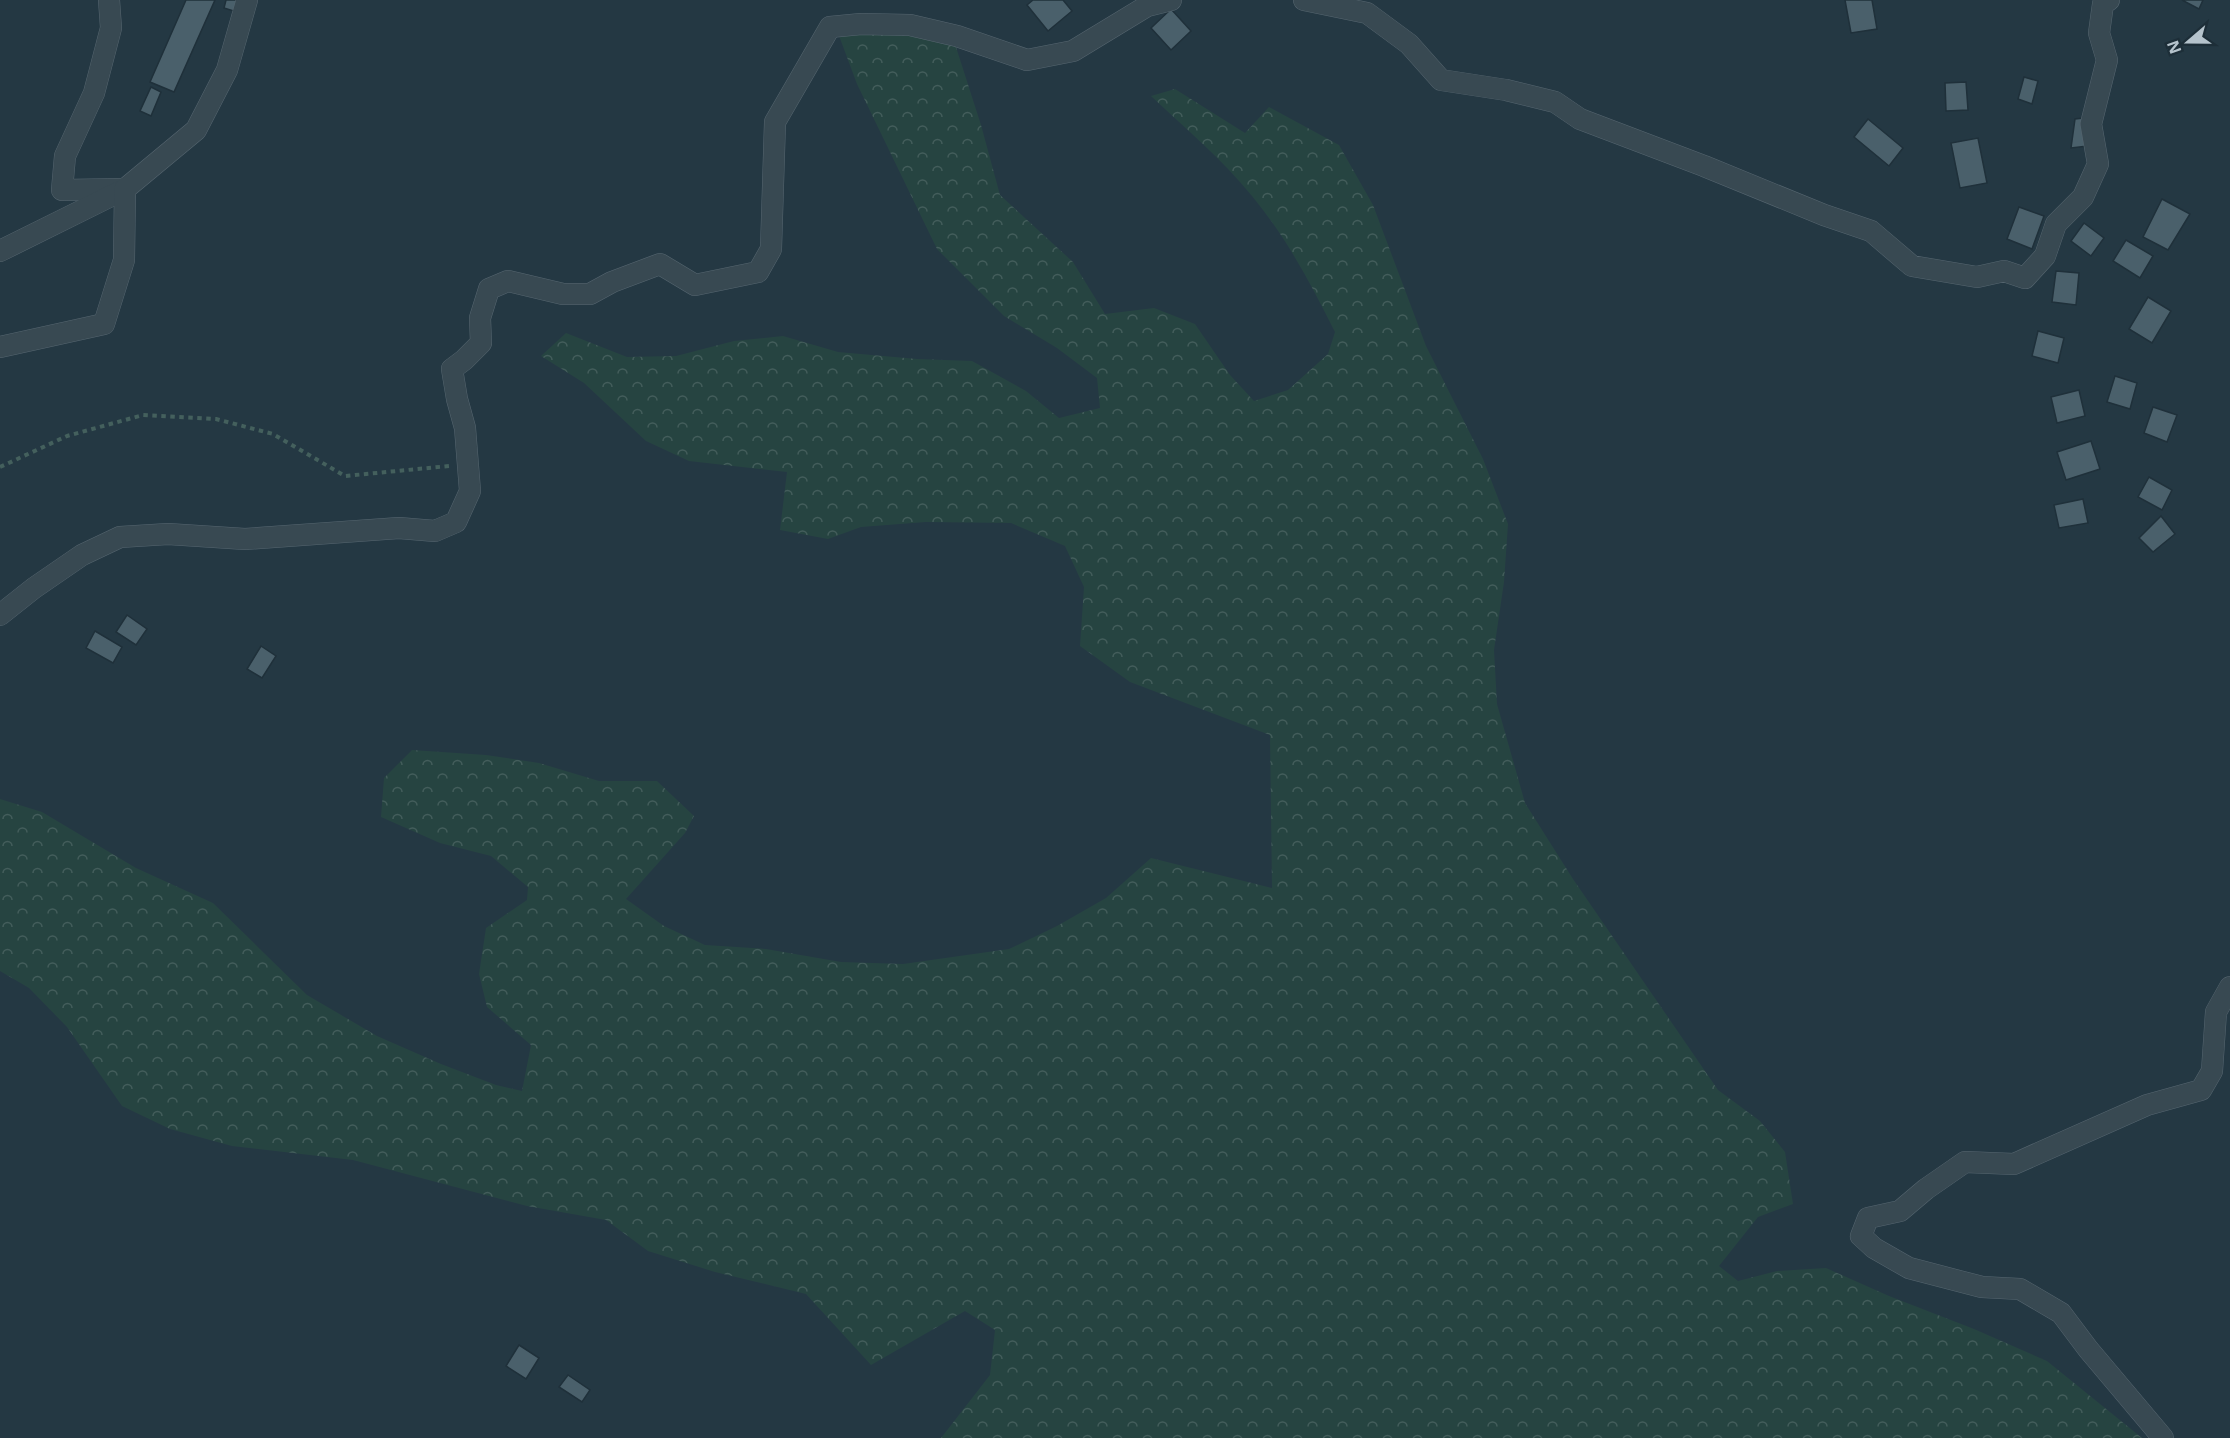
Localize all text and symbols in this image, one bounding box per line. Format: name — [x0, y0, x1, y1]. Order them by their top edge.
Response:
north arrow — [2158, 12, 2218, 72]
text: N — [2161, 37, 2186, 57]

